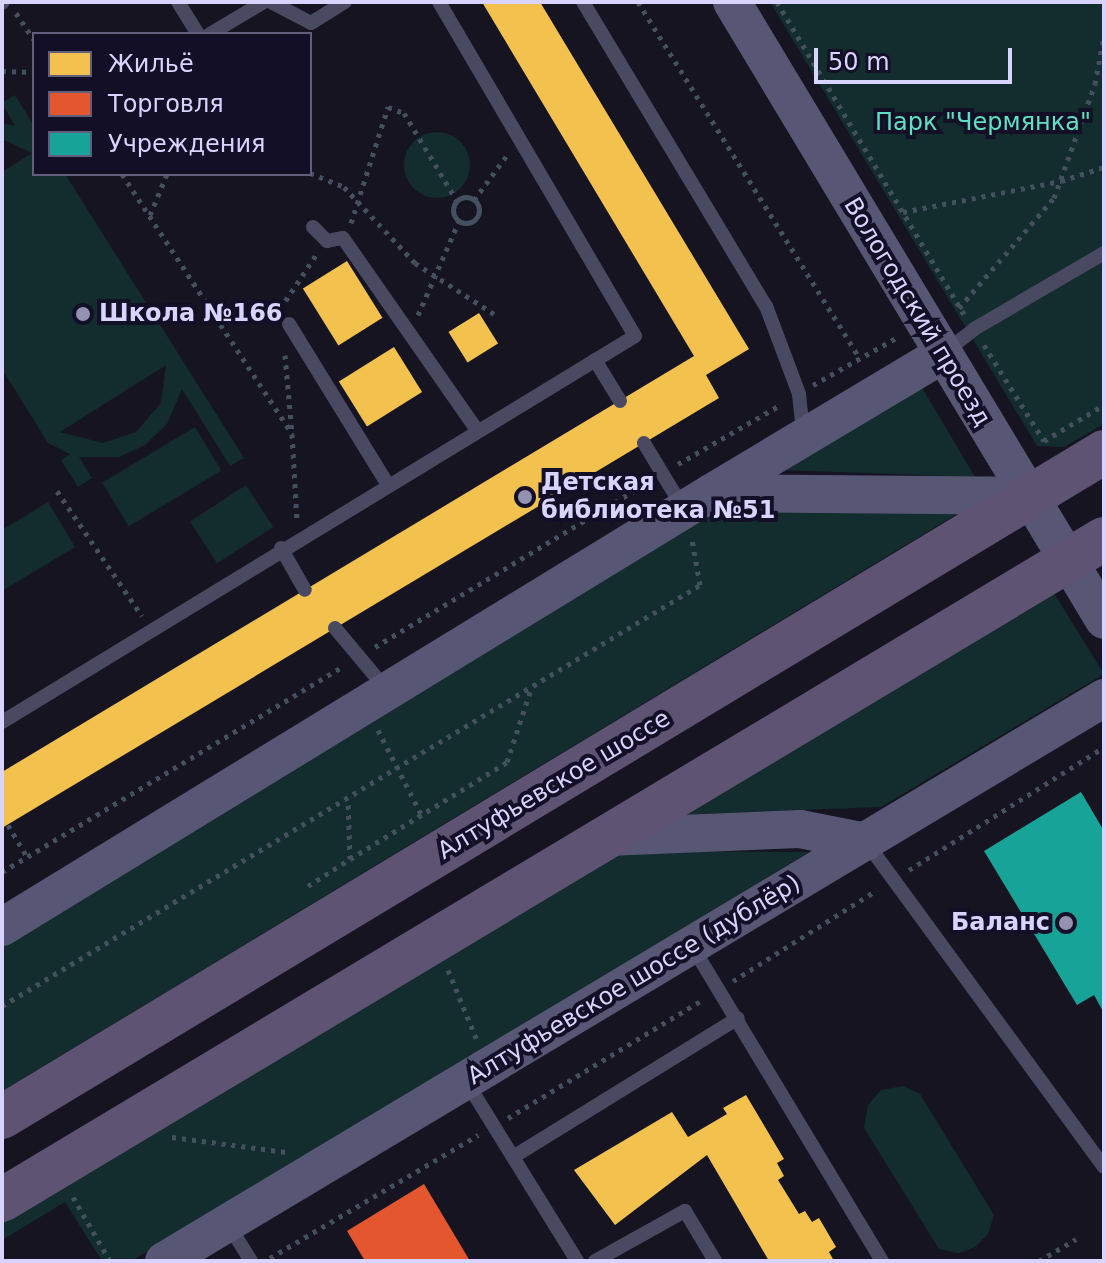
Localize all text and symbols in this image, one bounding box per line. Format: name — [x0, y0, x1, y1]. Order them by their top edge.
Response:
legend — [32, 32, 312, 176]
scale bar — [818, 32, 1016, 82]
text: 50 m — [828, 48, 890, 76]
text: Жильё — [108, 50, 194, 78]
text: Торговля — [108, 90, 224, 118]
park label: Парк "Чермянка" — [875, 109, 1091, 137]
text: Учреждения — [108, 130, 266, 158]
street label: Вологодский проезд — [837, 193, 997, 431]
place label: Школа №166 — [99, 300, 283, 328]
marker: Школа №166 — [74, 305, 92, 323]
place label: Детская библиотека №51 — [541, 469, 776, 525]
marker: Детская библиотека №51 — [516, 488, 534, 506]
street label: Алтуфьевское шоссе — [433, 704, 675, 866]
street label: Алтуфьевское шоссе (дублёр) — [462, 869, 806, 1091]
place label: Баланс — [951, 909, 1050, 937]
marker: Баланс — [1057, 914, 1075, 932]

